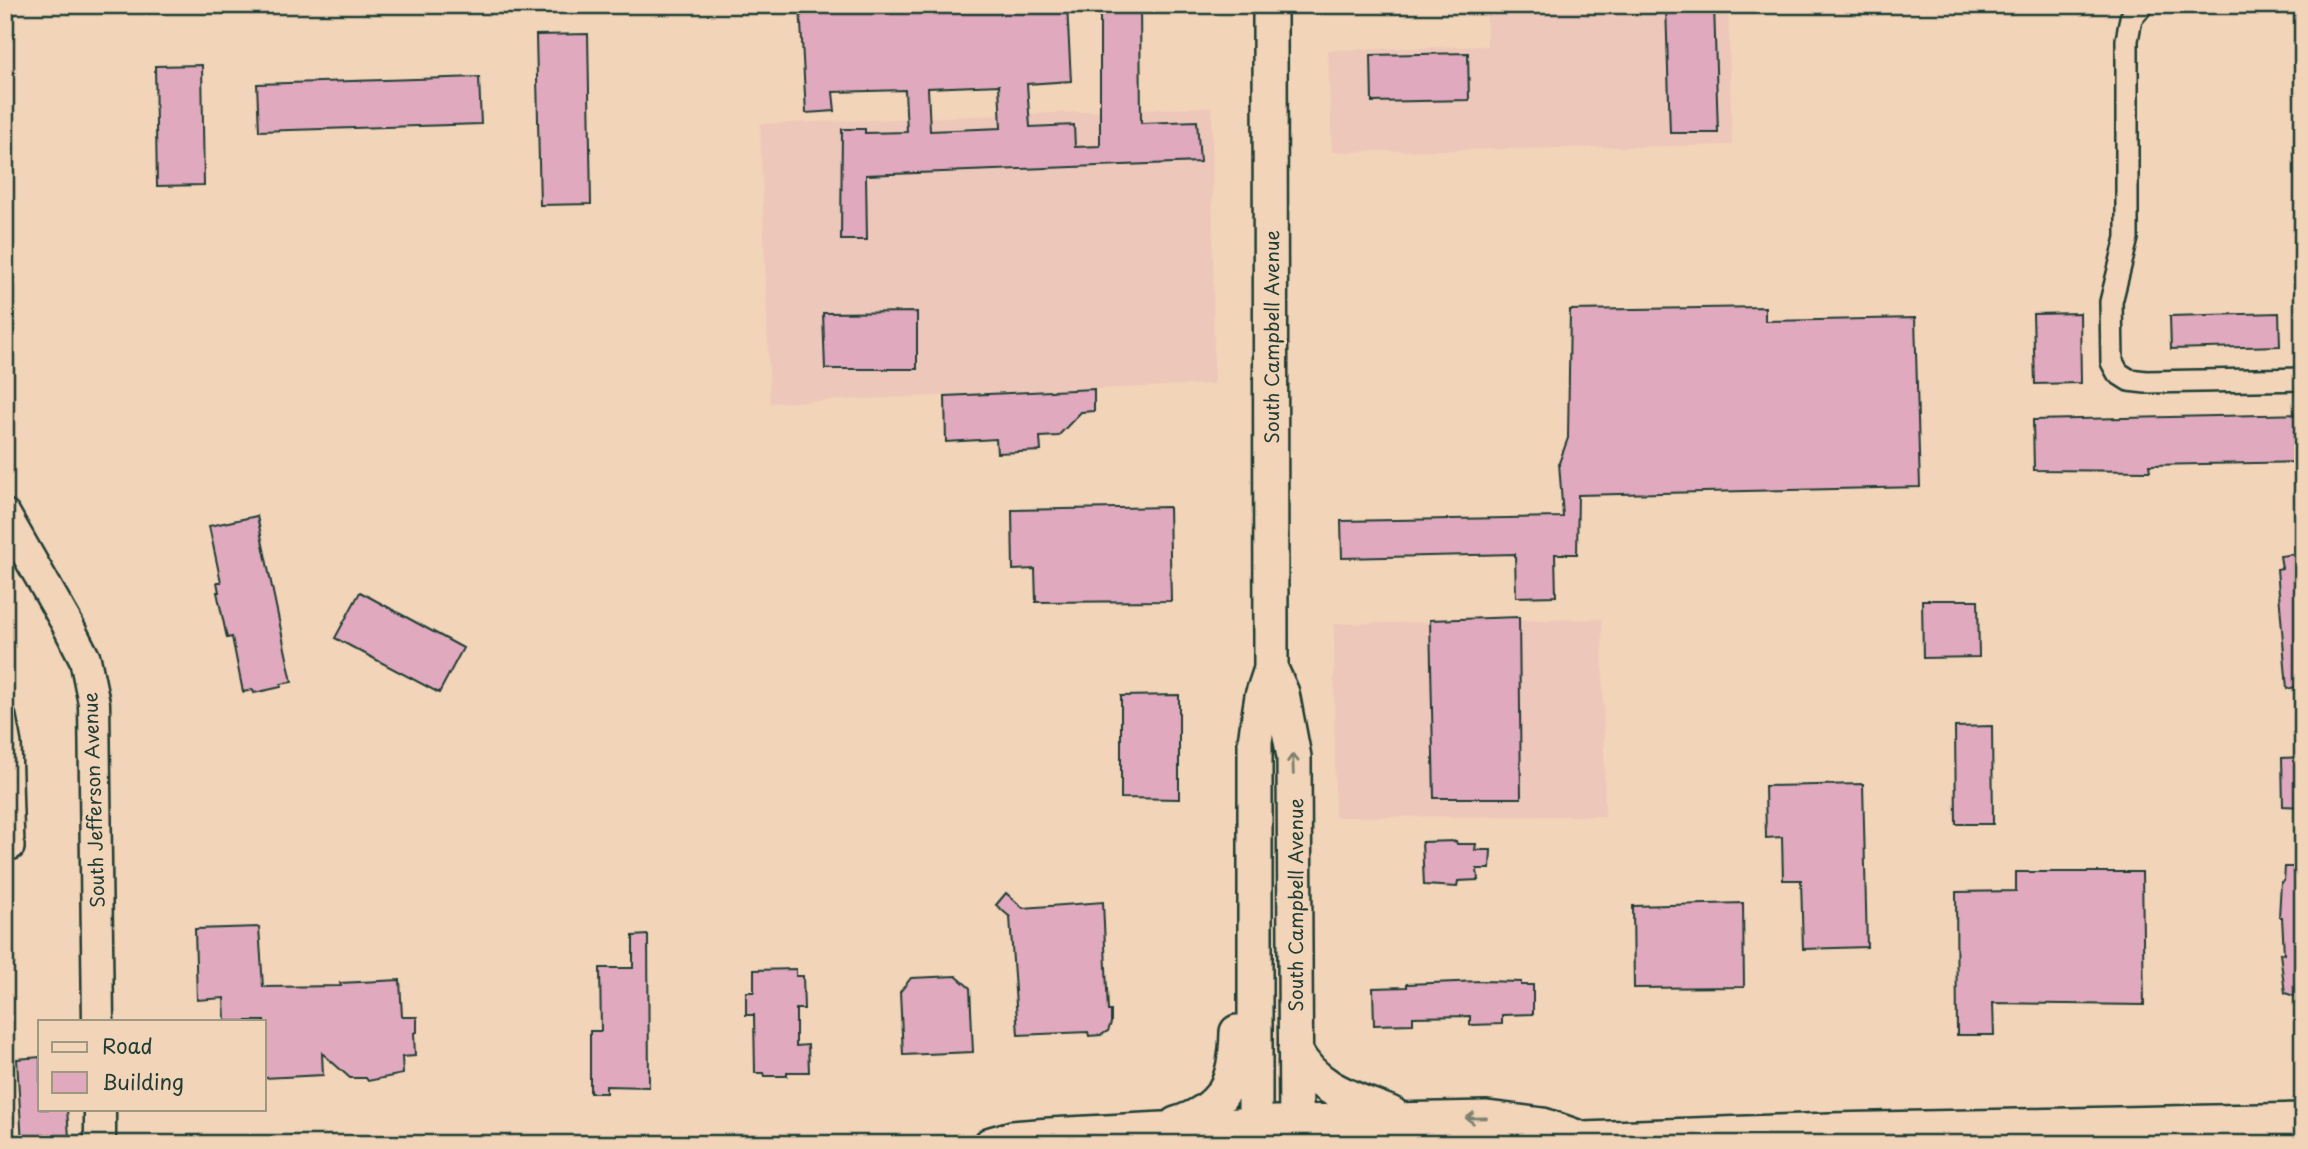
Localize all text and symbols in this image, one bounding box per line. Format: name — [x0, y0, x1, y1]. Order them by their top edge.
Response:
street label: South Campbell Avenue — [1257, 230, 1285, 444]
street label: South Jefferson Avenue — [75, 692, 111, 908]
one-way arrow — [1287, 753, 1300, 776]
street label: South Campbell Avenue — [1281, 798, 1309, 1012]
legend — [38, 1020, 266, 1110]
text: Road — [102, 1029, 153, 1061]
text: Building — [102, 1065, 184, 1097]
one-way arrow — [1464, 1111, 1487, 1125]

